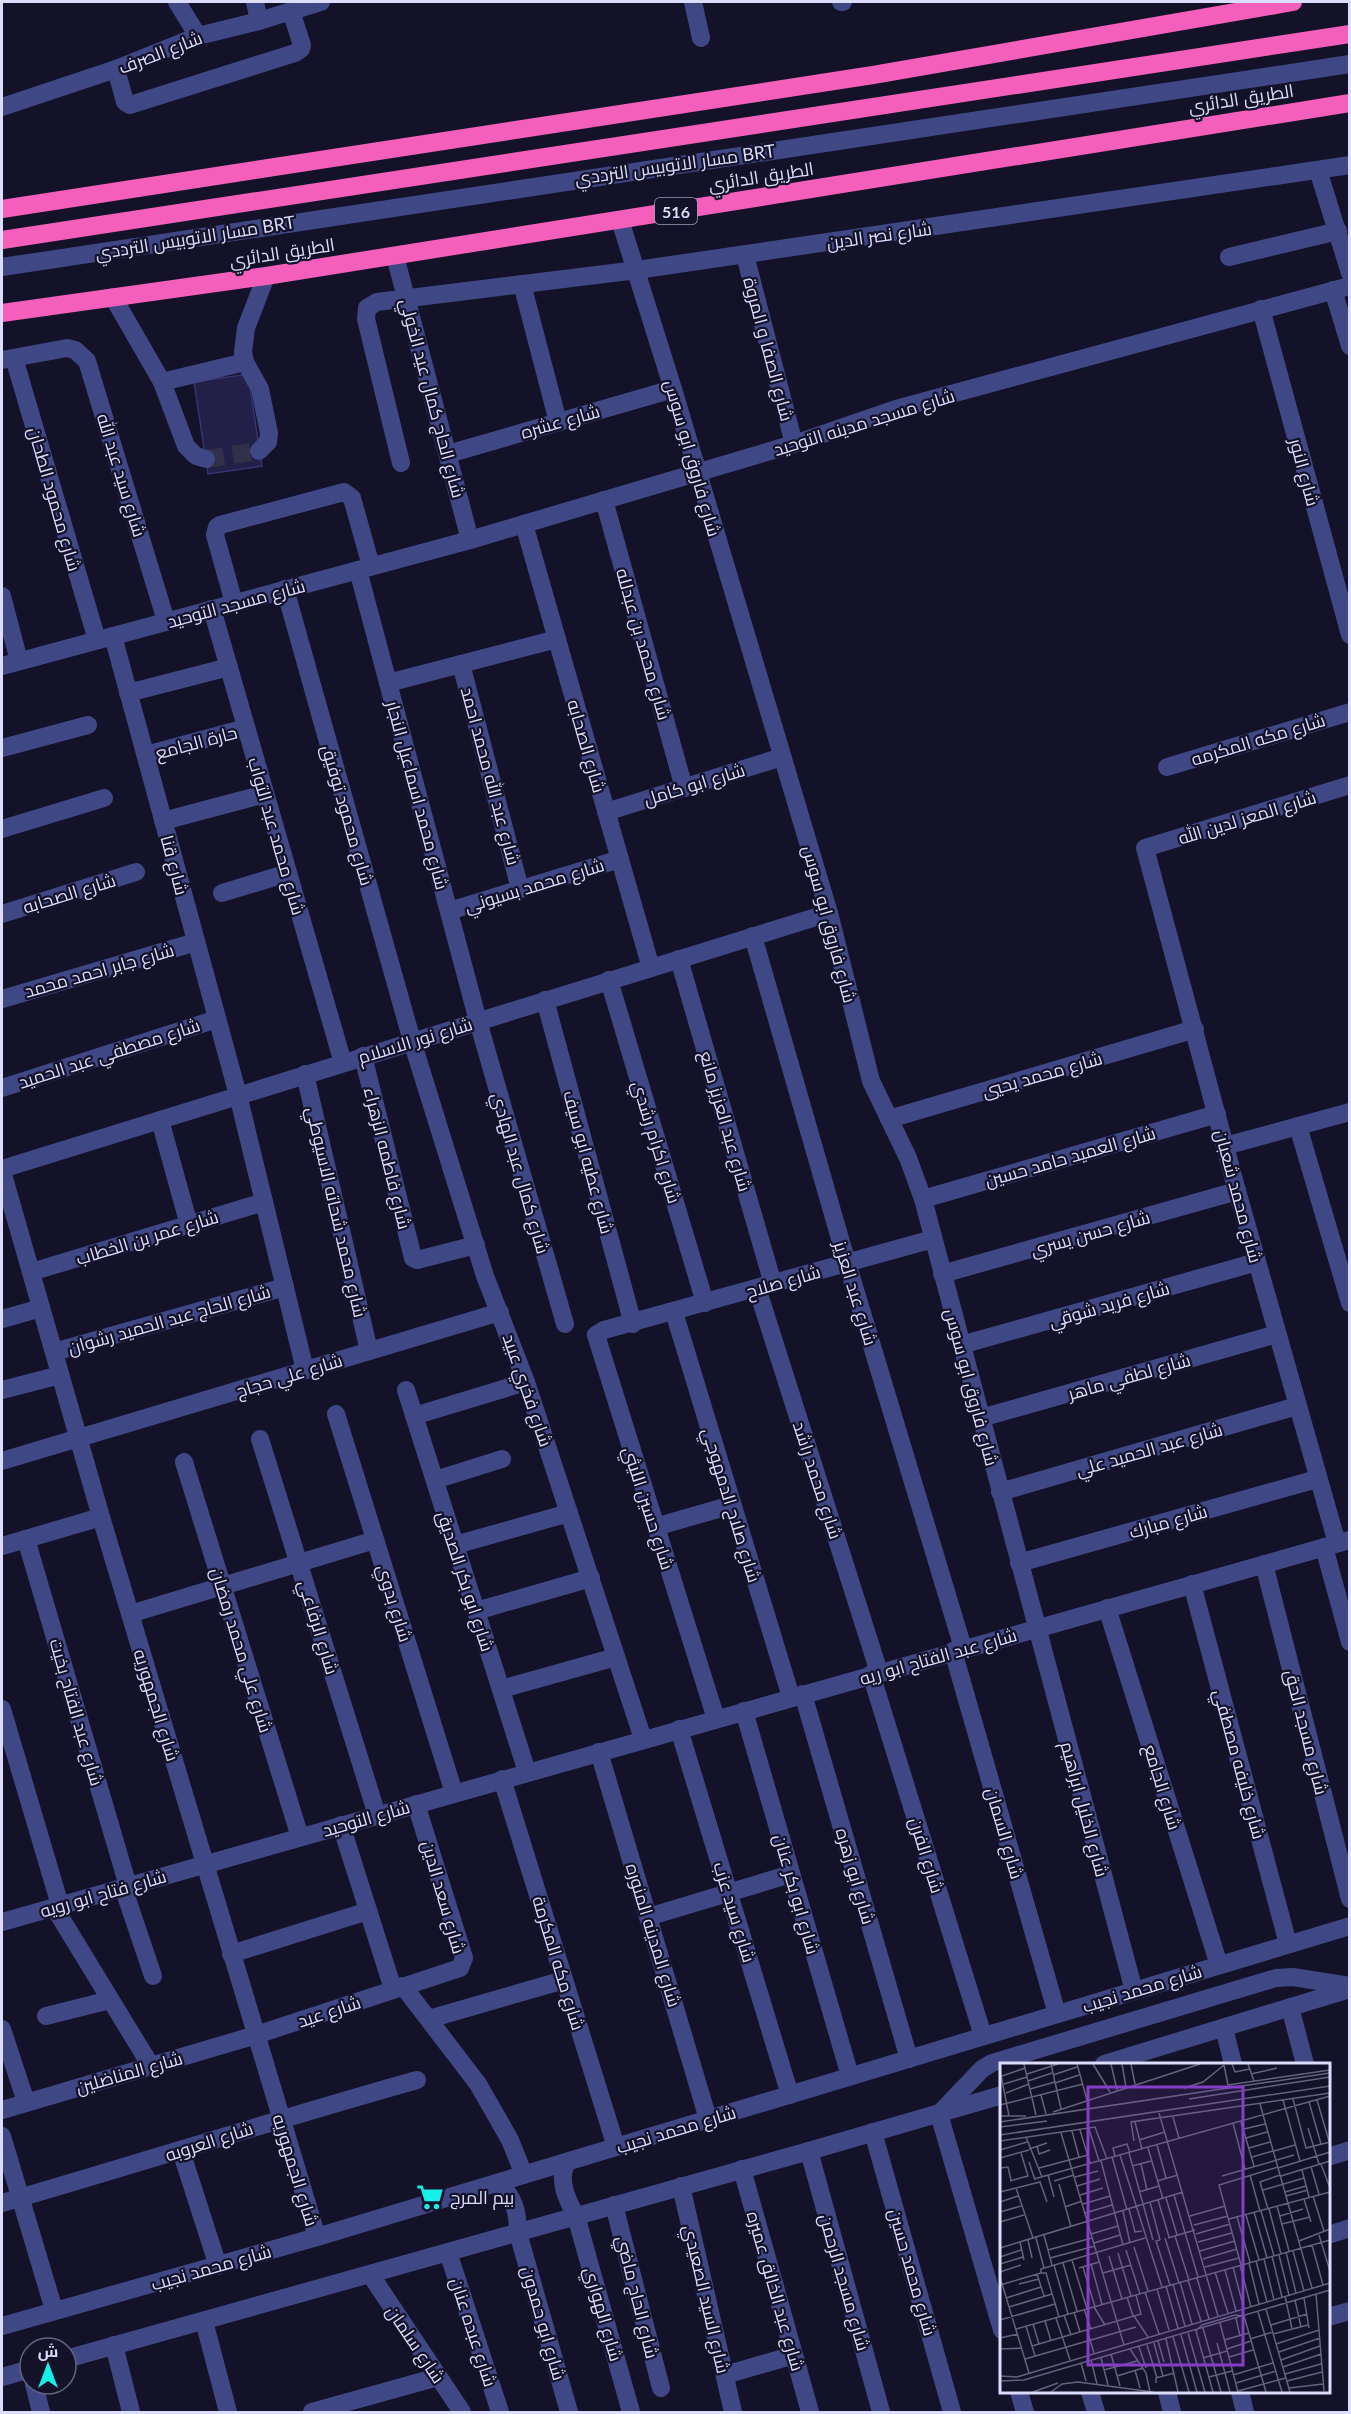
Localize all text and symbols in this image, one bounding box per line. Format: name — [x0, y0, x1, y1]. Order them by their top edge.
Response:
street label: شارع الصرف — [115, 26, 206, 80]
street label: الطريق الدائري — [1187, 79, 1296, 121]
street label: مسار الاتوبيس الترددي BRT — [573, 139, 778, 193]
street label: الطريق الدائري — [707, 157, 816, 199]
road number: 516 — [655, 198, 697, 224]
street label: مسار الاتوبيس الترددي BRT — [93, 210, 298, 268]
street label: شارع نصر الدين — [825, 217, 933, 255]
street label: الطريق الدائري — [228, 233, 337, 275]
street label: شارع الصفا و المروة — [737, 275, 799, 424]
street label: شارع الحاج كمال عيد الخولي — [392, 296, 470, 501]
street label: شارع فاروق ابو سوس — [658, 377, 726, 540]
street label: شارع مسجد مدينه التوحيد — [771, 384, 958, 462]
street label: شارع عشره — [518, 399, 603, 445]
street label: شارع سيد عبد الله — [91, 411, 151, 540]
street label: شارع محمود الطحان — [22, 424, 86, 574]
street label: شارع النور — [1283, 435, 1325, 509]
street label: شارع محمد بن عبدلله — [610, 566, 676, 723]
street label: شارع مسجد التوحيد — [165, 574, 308, 634]
street label: شارع عبد الله محمد احمد — [455, 685, 525, 868]
street label: شارع محمد اسماعيل النجار — [380, 697, 454, 892]
street label: شارع الصحابه — [561, 697, 611, 796]
street label: شارع مكه المكرمه — [1188, 708, 1328, 772]
street label: حارة الجامع — [153, 721, 240, 765]
street label: شارع محمود توفيق — [315, 742, 379, 888]
street label: شارع محمد عبد التواب — [242, 755, 310, 918]
street label: شارع ابو كامل — [641, 758, 748, 812]
street label: شارع المعز لدين الله — [1175, 786, 1319, 850]
street label: شارع قنا — [155, 833, 194, 898]
street label: شارع فاروق ابو سوس — [796, 843, 862, 1006]
street label: شارع محمد بسيوني — [461, 853, 608, 921]
street label: شارع الصحابه — [20, 868, 119, 919]
street label: شارع جابر احمد محمد — [21, 938, 177, 1004]
street label: شارع نور الاسلام — [355, 1012, 476, 1070]
street label: شارع مصطفي عبد الحميد — [15, 1013, 204, 1097]
street label: شارع محمد يحيي — [979, 1046, 1105, 1104]
street label: شارع عبد العزيز مانع — [693, 1048, 757, 1195]
street label: شارع اكرام رشدي — [624, 1078, 686, 1207]
street label: شارع فاطمه الزهراء — [358, 1085, 416, 1232]
street label: شارع عطيه ابو سيف — [557, 1088, 619, 1237]
street label: شارع كمال عبد الهادي — [484, 1090, 555, 1257]
street label: شارع محمد شحاته الاسيوطي — [298, 1105, 372, 1320]
street label: شارع العميد حامد حسين — [982, 1121, 1159, 1193]
street label: شارع محمد شعبان — [1209, 1127, 1267, 1266]
street label: شارع عمر بن الخطاب — [73, 1205, 222, 1271]
street label: شارع حسن يسري — [1028, 1205, 1153, 1264]
street label: شارع عبد العزيز — [827, 1237, 882, 1348]
street label: شارع صلاح — [743, 1260, 823, 1304]
street label: شارع فريد شوقي — [1046, 1276, 1173, 1336]
street label: شارع الحاج عبد الحميد رشوان — [65, 1280, 273, 1360]
street label: شارع فاروق ابو سوس — [938, 1306, 1004, 1469]
street label: شارع فخري عبيد — [495, 1331, 558, 1451]
street label: شارع علي حجاج — [233, 1348, 346, 1405]
street label: شارع لطفي ماهر — [1064, 1348, 1194, 1408]
street label: شارع محمد راشد — [787, 1418, 847, 1542]
street label: شارع عبد الحميد علي — [1073, 1418, 1226, 1484]
street label: شارع صلاح الدمهوجي — [694, 1425, 766, 1586]
street label: شارع حسين الليثي — [615, 1444, 679, 1574]
street label: شارع مبارك — [1126, 1499, 1210, 1545]
street label: شارع ابو بكر الصديق — [431, 1508, 499, 1655]
street label: شارع بدوي — [369, 1562, 417, 1646]
street label: شارع علي محمد رمضان — [203, 1565, 278, 1736]
street label: شارع الرفاعي — [290, 1577, 344, 1678]
street label: شارع عبد الفتاح ابو ريه — [857, 1623, 1020, 1691]
street label: شارع عبد الفتاح بخيت — [44, 1636, 109, 1789]
street label: شارع الجمهوريه — [128, 1646, 184, 1764]
street label: شارع مسجد الحق — [1279, 1667, 1333, 1797]
street label: شارع خليفه مصطفي — [1206, 1686, 1271, 1843]
street label: شارع الخليل ابراهيم — [1054, 1739, 1114, 1880]
street label: شارع الجامع — [1138, 1742, 1186, 1833]
street label: شارع السمان — [980, 1785, 1029, 1882]
street label: شارع التوحيد — [320, 1795, 413, 1843]
street label: شارع الفرن — [903, 1814, 949, 1896]
street label: شارع ابو زهره — [830, 1825, 880, 1927]
street label: شارع ابو بكر عنان — [767, 1831, 825, 1957]
street label: شارع سعد الدين — [415, 1838, 471, 1957]
street label: شارع سيد عزب — [707, 1859, 761, 1966]
street label: شارع المدينه المنوره — [620, 1861, 686, 2010]
street label: شارع فتاح ابو رويه — [37, 1864, 169, 1923]
street label: شارع مكه المكرمة — [526, 1893, 590, 2033]
street label: شارع محمد نجيب — [1080, 1959, 1205, 2019]
street label: شارع عيد — [295, 1990, 364, 2033]
street label: شارع المناضلين — [73, 2046, 186, 2100]
inset map — [1000, 2063, 1330, 2393]
street label: شارع محمد نجيب — [614, 2100, 739, 2160]
street label: شارع الجمهوريه — [267, 2111, 323, 2229]
street label: شارع العروبه — [162, 2116, 256, 2167]
supermarket icon: بيم المرج — [415, 2182, 445, 2212]
place label: بيم المرج — [450, 2186, 514, 2210]
street label: شارع محمد حسين — [882, 2206, 942, 2339]
street label: شارع عبد الخالق عميره — [741, 2209, 809, 2374]
street label: شارع مسجد الرحمن — [813, 2211, 875, 2354]
street label: شارع السيد الصعيدي — [675, 2223, 735, 2376]
street label: شارع الحاج ماضي — [609, 2233, 664, 2362]
street label: شارع محمد نجيب — [148, 2239, 274, 2297]
street label: شارع ابو حمدون — [515, 2263, 571, 2383]
street label: شارع الهواري — [576, 2264, 628, 2365]
street label: شارع عبده عنان — [444, 2275, 502, 2390]
street label: شارع سلمان — [380, 2301, 450, 2388]
north arrow — [18, 2336, 78, 2396]
text: ش — [38, 2341, 58, 2361]

